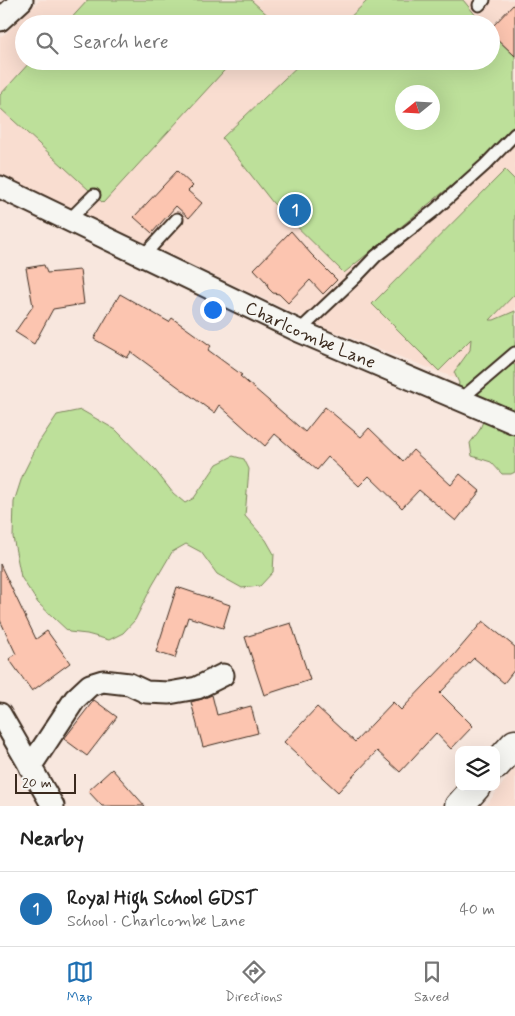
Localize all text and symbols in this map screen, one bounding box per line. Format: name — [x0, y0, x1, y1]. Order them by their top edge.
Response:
search box — [15, 15, 500, 70]
icon: search — [33, 29, 61, 57]
text: Search here — [73, 30, 169, 55]
north arrow — [395, 85, 440, 130]
pin: 1 — [279, 191, 311, 229]
street label: Charlcombe Lane — [241, 296, 379, 375]
your location — [200, 297, 226, 323]
map controls — [455, 746, 500, 791]
button: layers — [455, 746, 500, 791]
scale bar — [15, 771, 76, 794]
text: 20 m — [22, 774, 52, 792]
text: Nearby — [20, 825, 84, 853]
text: Royal High School GDST — [67, 886, 257, 911]
text: 1 — [32, 899, 40, 920]
text: 40 m — [459, 899, 495, 920]
text: School · Charlcombe Lane — [67, 911, 245, 932]
tab: Map — [66, 958, 94, 1006]
tab: Directions — [225, 958, 283, 1006]
tab: Saved — [414, 958, 449, 1006]

